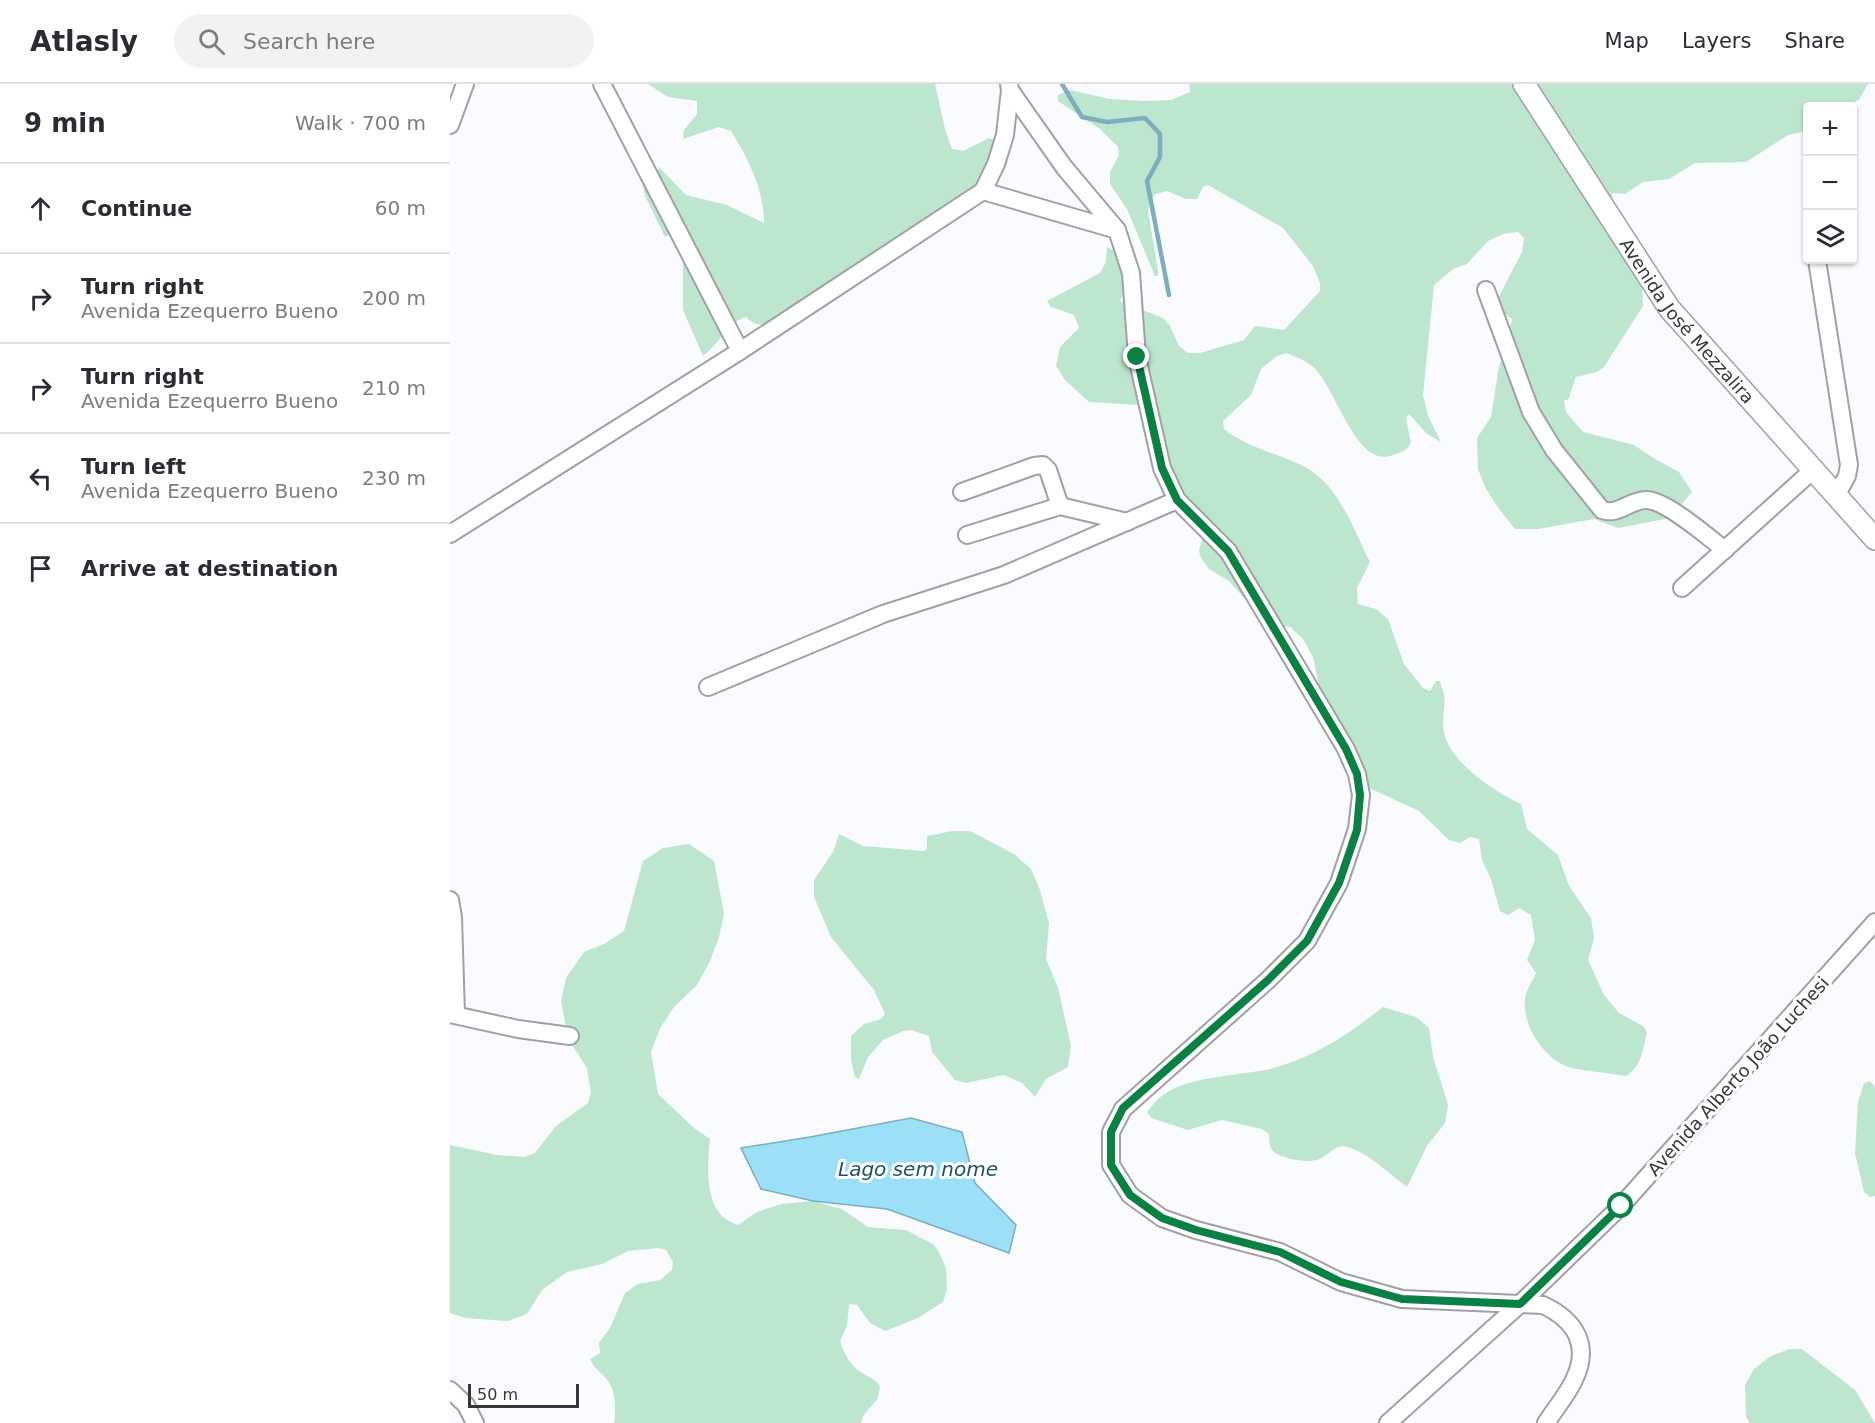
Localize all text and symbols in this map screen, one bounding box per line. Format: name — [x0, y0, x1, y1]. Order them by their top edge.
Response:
search box — [174, 14, 594, 68]
text: Atlasly — [30, 25, 138, 58]
icon: search — [195, 25, 228, 58]
text: Search here — [243, 29, 375, 54]
text: Map — [1605, 29, 1649, 53]
text: Layers — [1682, 29, 1751, 53]
text: Share — [1784, 29, 1845, 53]
map controls — [1803, 102, 1857, 264]
button: + — [1803, 102, 1857, 156]
text: 9 min — [24, 108, 106, 138]
text: Walk · 700 m — [295, 111, 426, 135]
button: − — [1803, 156, 1857, 210]
icon: ahead — [24, 192, 57, 225]
text: Continue — [81, 196, 192, 221]
text: 60 m — [375, 196, 426, 220]
button: layers — [1803, 210, 1857, 264]
street label: Avenida José Mezzalira — [1616, 234, 1759, 407]
text: Turn right — [81, 274, 204, 299]
icon: right — [24, 282, 57, 315]
text: 200 m — [362, 286, 426, 310]
text: Avenida Ezequerro Bueno — [81, 299, 338, 323]
route end — [1123, 343, 1149, 369]
text: Turn right — [81, 364, 204, 389]
icon: right — [24, 372, 57, 405]
text: 210 m — [362, 376, 426, 400]
text: Avenida Ezequerro Bueno — [81, 389, 338, 413]
text: Turn left — [81, 454, 186, 479]
icon: left — [24, 462, 57, 495]
text: 230 m — [362, 466, 426, 490]
text: Avenida Ezequerro Bueno — [81, 479, 338, 503]
icon: arrive — [24, 552, 57, 585]
text: Arrive at destination — [81, 556, 338, 581]
street label: Avenida Alberto João Luchesi — [1643, 972, 1833, 1180]
water label: Lago sem nome — [838, 1157, 998, 1181]
route start — [1607, 1192, 1633, 1218]
scale bar — [468, 1381, 579, 1408]
text: 50 m — [477, 1385, 518, 1404]

